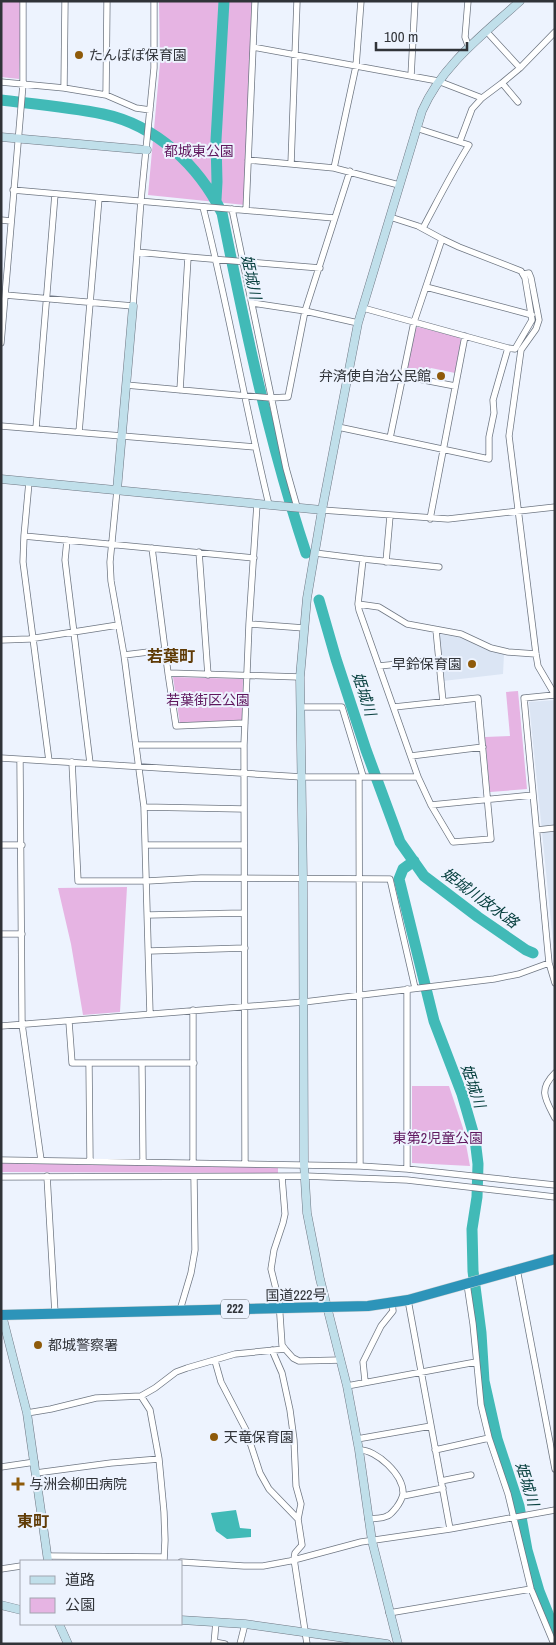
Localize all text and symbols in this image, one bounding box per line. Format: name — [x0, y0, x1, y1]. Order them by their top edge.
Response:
scale bar — [376, 20, 467, 52]
text: 100 m — [384, 26, 418, 47]
place label: たんぽぽ保育園 — [89, 46, 187, 64]
marker: たんぽぽ保育園 — [73, 49, 85, 61]
park label: 都城東公園 — [164, 142, 234, 160]
water label: 姫城川 — [237, 253, 267, 303]
place label: 弁済使自治公民館 — [319, 367, 431, 385]
marker: 弁済使自治公民館 — [435, 370, 447, 382]
district label: 若葉町 — [147, 645, 195, 667]
place label: 早鈴保育園 — [392, 655, 462, 673]
marker: 早鈴保育園 — [466, 658, 478, 670]
water label: 姫城川 — [348, 669, 382, 720]
park label: 若葉街区公園 — [166, 691, 250, 709]
water label: 姫城川放水路 — [438, 863, 524, 934]
water label: 姫城川 — [456, 1061, 491, 1112]
park label: 東第2児童公園 — [393, 1129, 483, 1147]
street label: 国道222号 — [265, 1285, 327, 1305]
road number: 222 — [221, 1300, 249, 1318]
place label: 都城警察署 — [48, 1336, 118, 1354]
marker: 都城警察署 — [32, 1339, 44, 1351]
place label: 天竜保育園 — [224, 1428, 294, 1446]
marker: 天竜保育園 — [208, 1431, 220, 1443]
water label: 姫城川 — [511, 1459, 545, 1510]
place label: 与洲会柳田病院 — [29, 1475, 127, 1493]
marker: 与洲会柳田病院 — [11, 1477, 25, 1491]
district label: 東町 — [17, 1510, 49, 1532]
legend — [20, 1560, 182, 1625]
text: 道路 — [65, 1569, 95, 1590]
text: 公園 — [65, 1594, 95, 1615]

